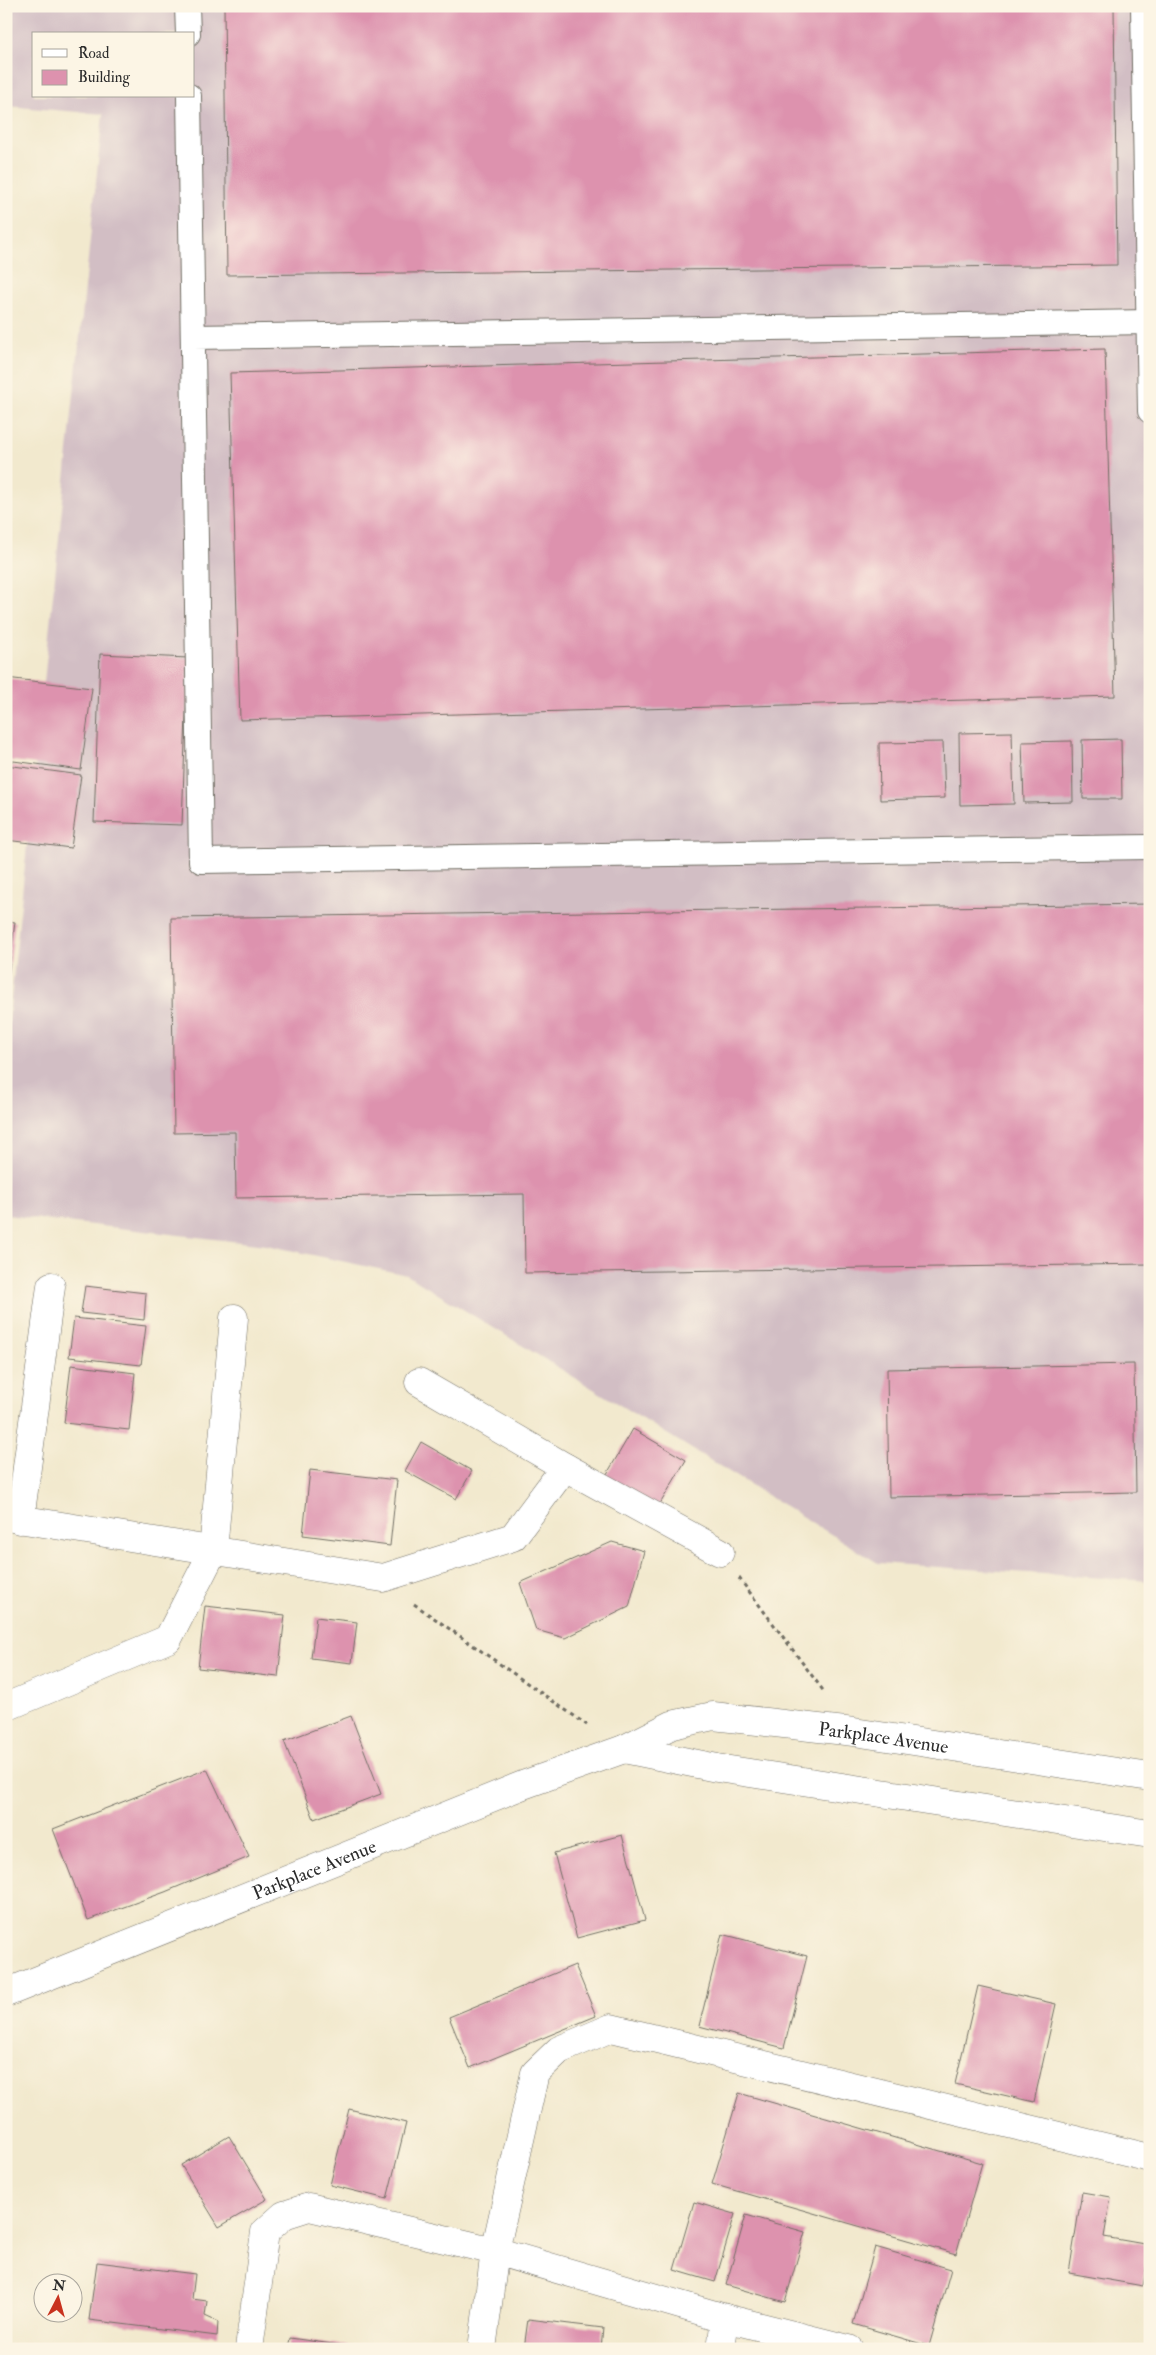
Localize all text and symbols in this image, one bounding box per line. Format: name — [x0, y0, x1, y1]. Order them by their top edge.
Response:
legend — [32, 32, 195, 98]
text: Road — [78, 44, 110, 63]
text: Building — [78, 68, 130, 87]
street label: Parkplace Avenue — [817, 1717, 950, 1759]
street label: Parkplace Avenue — [249, 1834, 380, 1906]
north arrow — [32, 2272, 82, 2322]
text: N — [51, 2276, 67, 2295]

